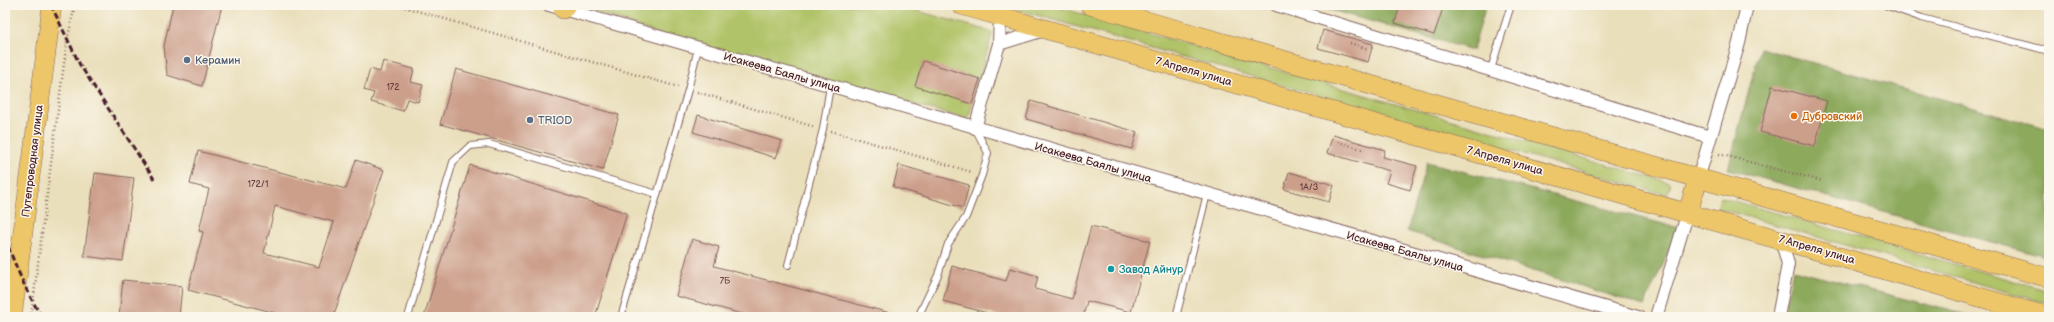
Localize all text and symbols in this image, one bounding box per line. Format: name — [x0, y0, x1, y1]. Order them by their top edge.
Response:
street label: Исакеева Баялы улица — [722, 50, 842, 96]
place label: Керамин — [195, 54, 241, 67]
street label: 7 Апреля улица — [1154, 54, 1234, 89]
marker: Керамин — [182, 55, 192, 65]
house number: 172 — [386, 82, 400, 93]
street label: Путепроводная улица — [19, 104, 46, 218]
place label: Дубровский — [1802, 110, 1862, 123]
marker: Дубровский — [1789, 111, 1799, 121]
place label: TRIOD — [538, 114, 572, 127]
marker: TRIOD — [525, 115, 535, 125]
street label: Исакеева Баялы улица — [1033, 140, 1153, 186]
street label: 7 Апреля улица — [1465, 143, 1545, 178]
house number: 172/1 — [248, 179, 268, 190]
house number: 1А/3 — [1300, 182, 1319, 193]
street label: Исакеева Баялы улица — [1345, 229, 1465, 275]
street label: 7 Апреля улица — [1777, 232, 1857, 267]
place label: Завод Айнур — [1119, 263, 1184, 276]
marker: Завод Айнур — [1106, 264, 1116, 274]
house number: 7Б — [720, 276, 731, 287]

